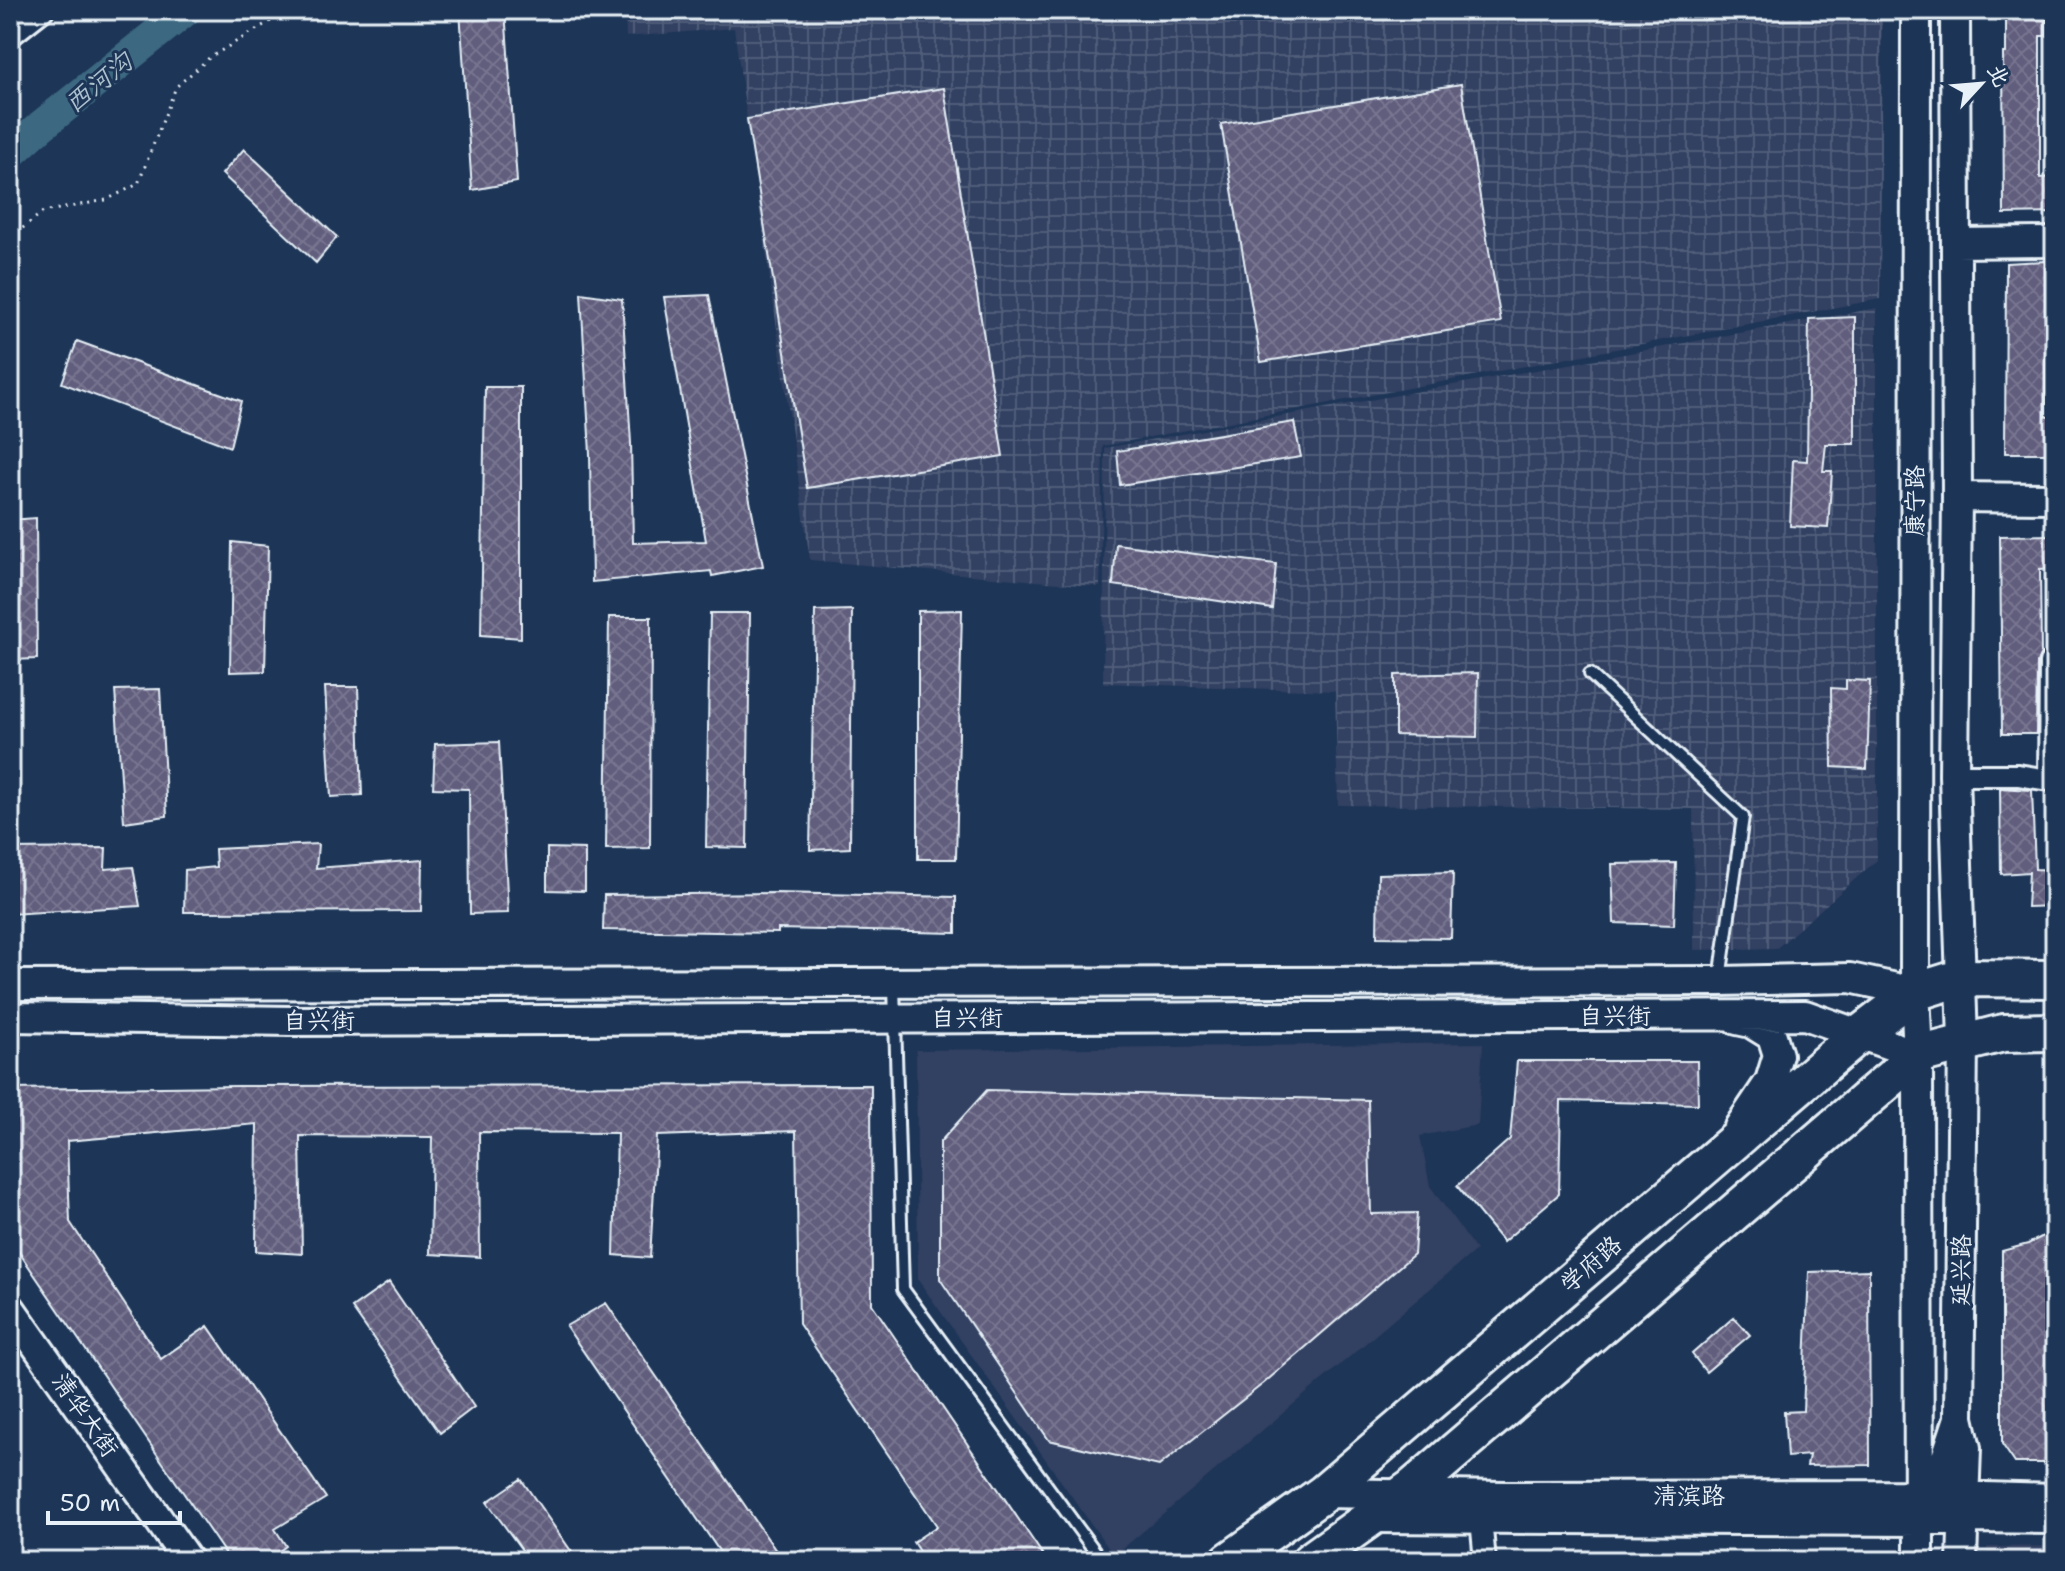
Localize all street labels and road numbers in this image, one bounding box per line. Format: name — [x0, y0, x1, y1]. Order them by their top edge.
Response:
street label: 康宁路 — [1899, 465, 1931, 537]
street label: 自兴街 — [1579, 1000, 1651, 1032]
street label: 自兴街 — [931, 1002, 1003, 1034]
street label: 自兴街 — [283, 1005, 355, 1037]
street label: 学府路 — [1553, 1228, 1629, 1300]
street label: 延兴路 — [1944, 1234, 1978, 1306]
street label: 清华大街 — [44, 1367, 126, 1463]
street label: 清滨路 — [1653, 1480, 1725, 1512]

